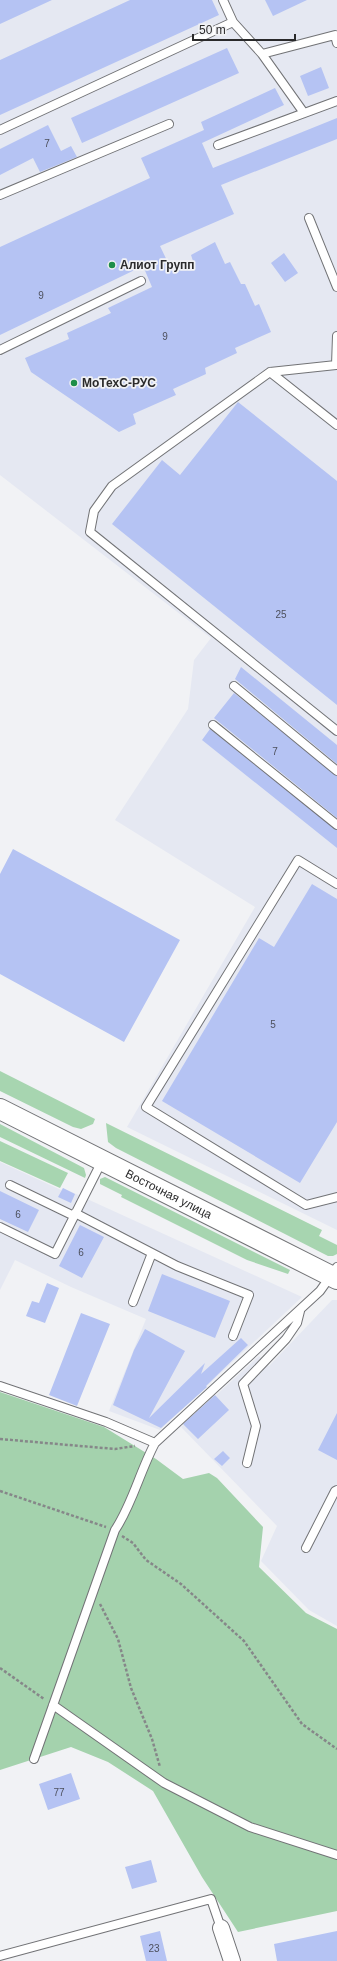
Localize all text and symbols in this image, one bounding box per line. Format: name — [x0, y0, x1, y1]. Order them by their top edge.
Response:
scale bar — [193, 16, 295, 42]
text: 50 m — [199, 23, 226, 37]
house number: 7 — [44, 138, 50, 149]
place label: Алиот Групп — [120, 258, 195, 272]
marker: Алиот Групп — [107, 260, 117, 270]
house number: 9 — [38, 290, 44, 301]
house number: 9 — [162, 331, 168, 342]
place label: МоТехС-РУС — [82, 376, 156, 390]
marker: МоТехС-РУС — [69, 378, 79, 388]
house number: 25 — [275, 609, 287, 620]
house number: 7 — [272, 746, 278, 757]
house number: 5 — [270, 1019, 276, 1030]
street label: Восточная улица — [123, 1166, 215, 1222]
house number: 6 — [15, 1209, 21, 1220]
house number: 6 — [78, 1247, 84, 1258]
house number: 77 — [53, 1787, 65, 1798]
house number: 23 — [148, 1943, 160, 1954]

